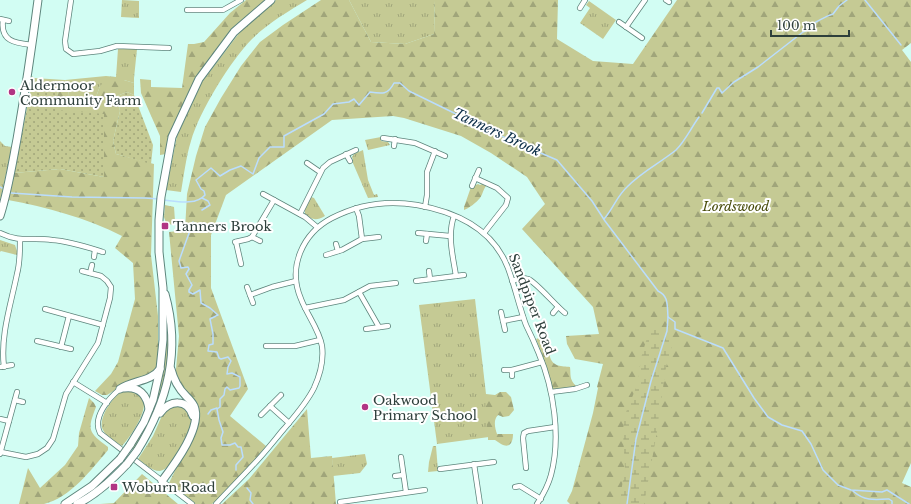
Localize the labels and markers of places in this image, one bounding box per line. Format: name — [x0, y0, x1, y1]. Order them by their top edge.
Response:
place label: Aldermoor Community Farm — [19, 77, 141, 109]
marker: Aldermoor Community Farm — [7, 87, 17, 97]
place label: Tanners Brook — [173, 218, 272, 235]
marker: Tanners Brook — [160, 221, 170, 231]
place label: Oakwood Primary School — [373, 392, 477, 424]
marker: Oakwood Primary School — [360, 402, 370, 412]
place label: Woburn Road — [121, 479, 216, 496]
marker: Woburn Road — [109, 482, 119, 492]

